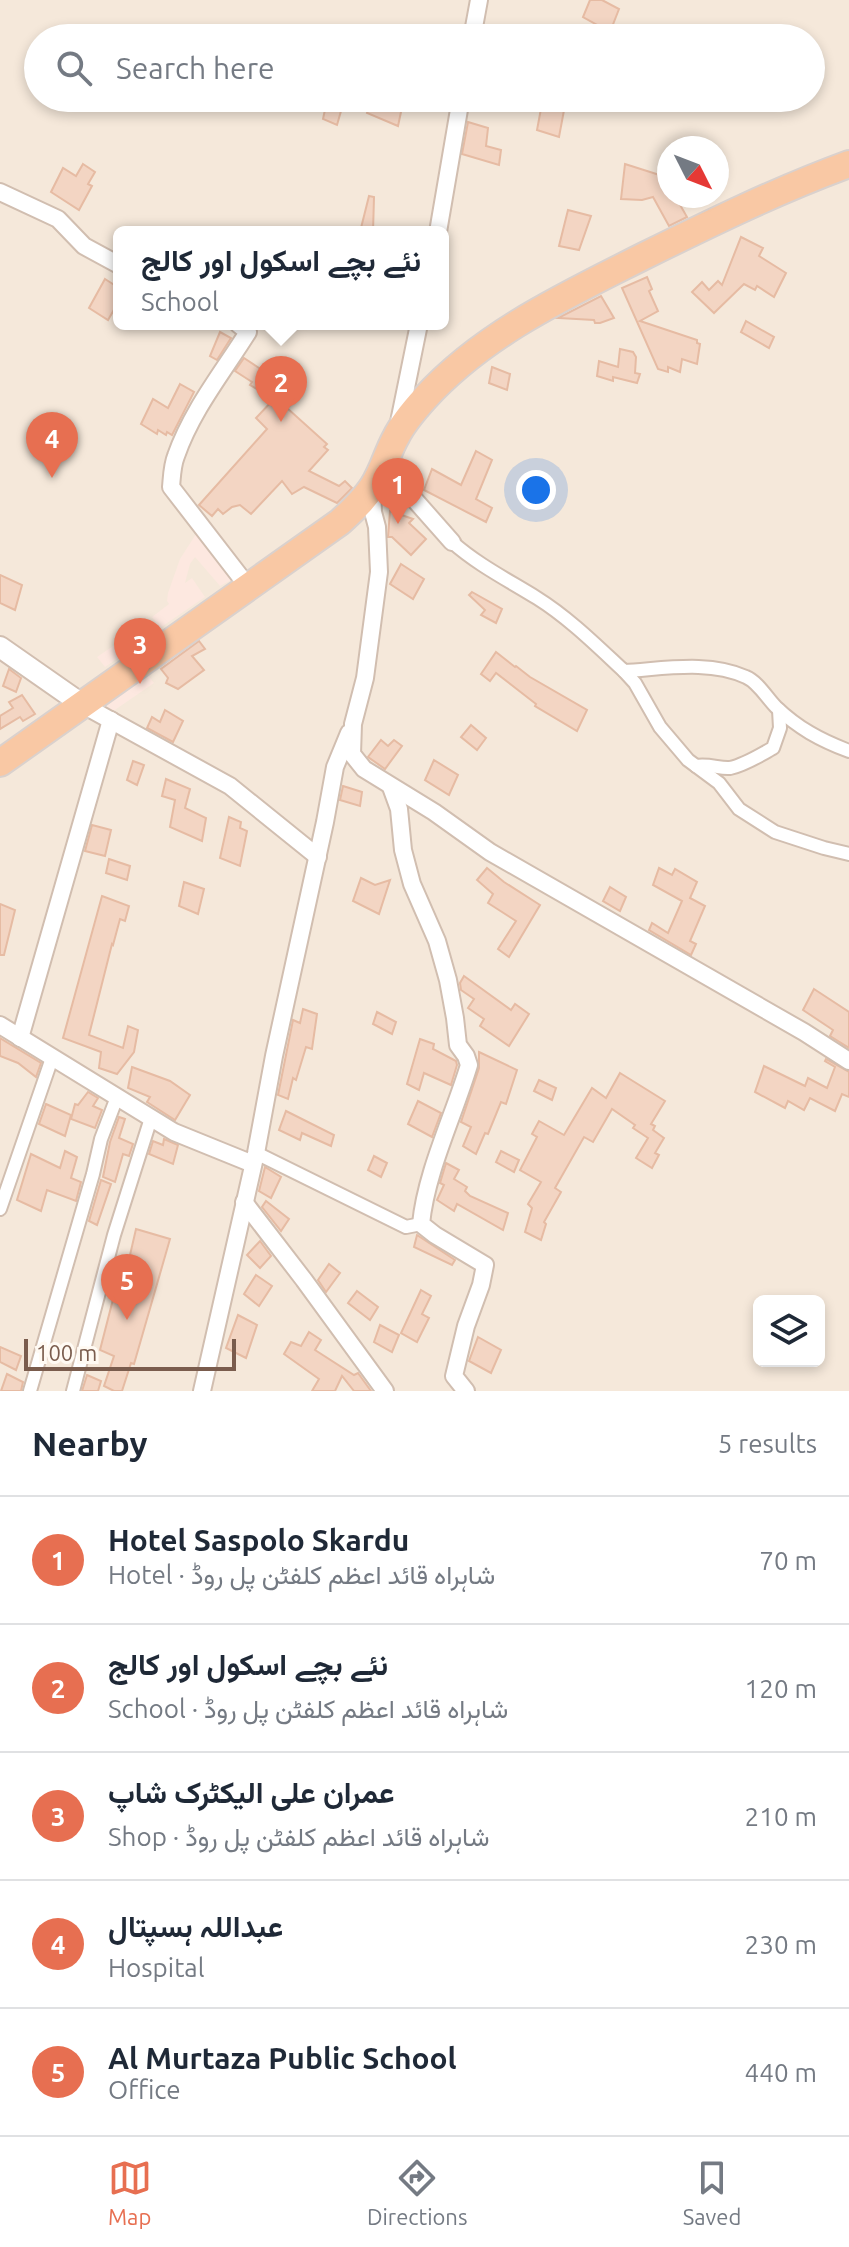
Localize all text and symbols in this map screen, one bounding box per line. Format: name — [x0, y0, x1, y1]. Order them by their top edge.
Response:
search box — [24, 24, 825, 112]
icon: search — [52, 46, 96, 90]
text: Search here — [116, 51, 275, 85]
north arrow — [657, 136, 729, 208]
popup — [113, 226, 449, 330]
text: نئے بچے اسکول اور کالج — [141, 243, 421, 277]
text: School — [141, 287, 219, 316]
pin: 2 — [255, 356, 307, 422]
pin: 4 — [26, 412, 78, 478]
pin: 1 — [372, 458, 424, 524]
your location — [516, 470, 556, 510]
pin: 3 — [114, 618, 166, 684]
pin: 5 — [101, 1254, 153, 1320]
map controls — [753, 1295, 825, 1367]
button: layers — [753, 1295, 825, 1367]
scale bar — [24, 1335, 236, 1371]
text: 100 m — [36, 1340, 97, 1365]
text: Nearby — [32, 1424, 147, 1462]
text: 5 results — [718, 1429, 817, 1458]
text: Hotel Saspolo Skardu — [108, 1523, 409, 1557]
text: 1 — [51, 1546, 65, 1575]
text: 70 m — [759, 1546, 817, 1575]
text: Hotel · شاہراہ قائد اعظم کلفٹن پل روڈ — [108, 1560, 495, 1589]
text: نئے بچے اسکول اور کالج — [108, 1647, 388, 1681]
text: 2 — [51, 1674, 65, 1703]
text: 120 m — [745, 1674, 817, 1703]
text: School · شاہراہ قائد اعظم کلفٹن پل روڈ — [108, 1694, 508, 1723]
text: عمران علی الیکٹرک شاپ — [108, 1775, 395, 1809]
text: 3 — [51, 1802, 65, 1831]
text: 210 m — [745, 1802, 817, 1831]
text: Shop · شاہراہ قائد اعظم کلفٹن پل روڈ — [108, 1822, 489, 1851]
text: عبداللہ ہسپتال — [108, 1909, 283, 1943]
text: 4 — [51, 1930, 65, 1959]
text: 230 m — [745, 1930, 817, 1959]
text: Hospital — [108, 1953, 205, 1982]
text: Al Murtaza Public School — [108, 2041, 457, 2075]
text: 5 — [51, 2058, 65, 2087]
text: 440 m — [745, 2058, 817, 2087]
text: Office — [108, 2075, 181, 2104]
tab: Map — [108, 2156, 152, 2229]
tab: Directions — [367, 2156, 467, 2229]
tab: Saved — [683, 2156, 741, 2229]

